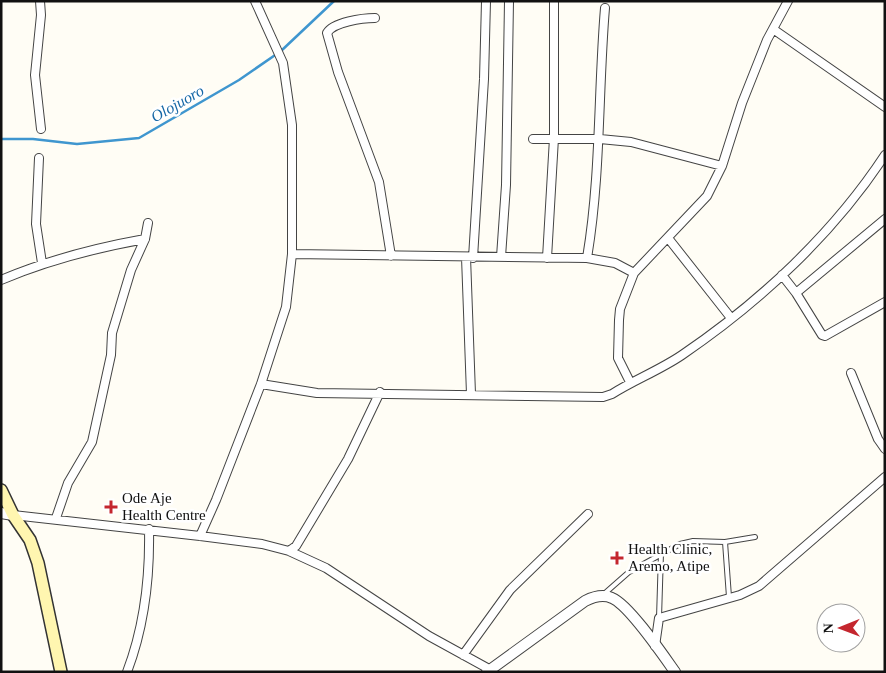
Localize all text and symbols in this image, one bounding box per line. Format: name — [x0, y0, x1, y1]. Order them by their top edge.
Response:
water label: Olojuoro — [148, 82, 207, 126]
place label: Ode Aje Health Centre — [122, 490, 206, 523]
marker: Ode Aje Health Centre — [104, 500, 118, 514]
place label: Health Clinic, Aremo, Atipe — [628, 541, 712, 574]
marker: Health Clinic, Aremo, Atipe — [610, 551, 624, 565]
north arrow — [816, 603, 866, 653]
text: N — [821, 623, 836, 633]

